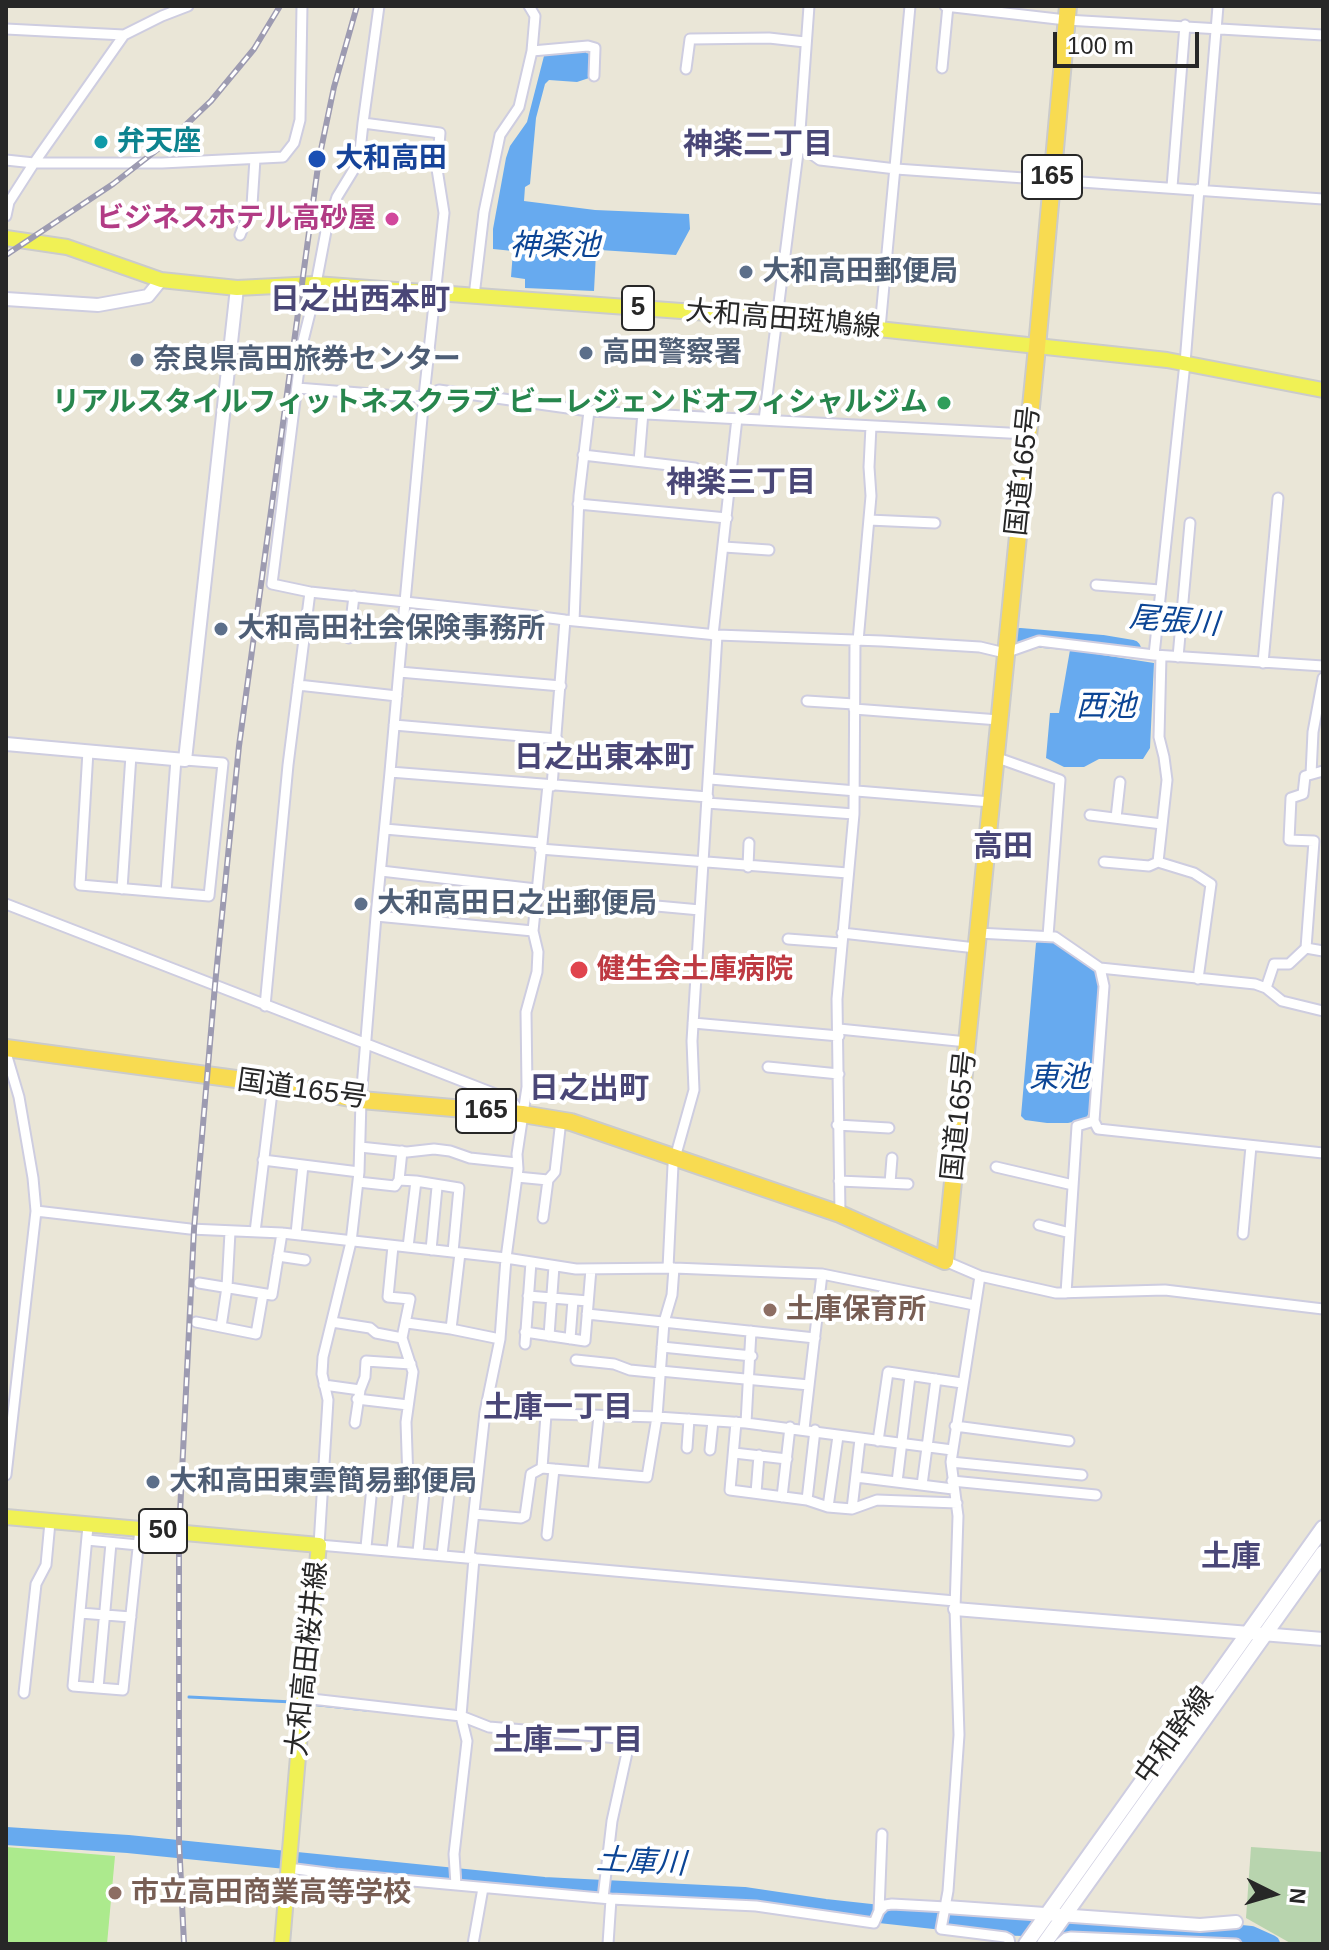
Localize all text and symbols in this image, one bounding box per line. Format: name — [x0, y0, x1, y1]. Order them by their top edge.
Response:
scale bar — [1057, 16, 1203, 66]
text: 100 m — [1067, 32, 1134, 59]
place label: 弁天座 — [117, 125, 201, 159]
district label: 神楽二丁目 — [683, 128, 833, 164]
marker: 弁天座 — [92, 133, 110, 151]
place label: 大和高田 — [335, 142, 447, 176]
marker: 大和高田 — [306, 148, 328, 170]
road number: 165 — [1022, 155, 1082, 199]
place label: ビジネスホテル高砂屋 — [96, 202, 376, 236]
marker: ビジネスホテル高砂屋 — [383, 210, 401, 228]
water label: 神楽池 — [510, 229, 600, 265]
place label: 大和高田郵便局 — [762, 255, 958, 289]
marker: 大和高田郵便局 — [737, 263, 755, 281]
district label: 日之出西本町 — [270, 283, 450, 319]
road number: 5 — [622, 286, 654, 330]
street label: 大和高田斑鳩線 — [684, 295, 882, 345]
place label: 高田警察署 — [602, 336, 742, 370]
place label: 奈良県高田旅券センター — [153, 343, 461, 377]
marker: 高田警察署 — [577, 344, 595, 362]
marker: 奈良県高田旅券センター — [128, 351, 146, 369]
place label: リアルスタイルフィットネスクラブ ビーレジェンドオフィシャルジム — [52, 386, 928, 420]
marker: リアルスタイルフィットネスクラブ ビーレジェンドオフィシャルジム — [935, 394, 953, 412]
street label: 国道165号 — [1000, 404, 1048, 538]
district label: 神楽三丁目 — [666, 466, 816, 502]
water label: 尾張川 — [1128, 600, 1220, 644]
place label: 大和高田社会保険事務所 — [237, 612, 545, 646]
marker: 大和高田社会保険事務所 — [212, 620, 230, 638]
water label: 西池 — [1076, 690, 1136, 726]
district label: 日之出東本町 — [514, 741, 694, 777]
district label: 高田 — [973, 830, 1033, 866]
place label: 大和高田日之出郵便局 — [377, 887, 657, 921]
marker: 大和高田日之出郵便局 — [352, 895, 370, 913]
place label: 健生会土庫病院 — [597, 953, 793, 987]
marker: 健生会土庫病院 — [568, 959, 590, 981]
street label: 国道165号 — [936, 1049, 984, 1183]
water label: 東池 — [1029, 1061, 1089, 1097]
street label: 国道165号 — [235, 1064, 369, 1116]
district label: 日之出町 — [529, 1072, 649, 1108]
road number: 165 — [456, 1089, 516, 1133]
place label: 土庫保育所 — [786, 1293, 926, 1327]
marker: 土庫保育所 — [761, 1301, 779, 1319]
district label: 土庫一丁目 — [483, 1391, 633, 1427]
place label: 大和高田東雲簡易郵便局 — [169, 1465, 477, 1499]
marker: 大和高田東雲簡易郵便局 — [144, 1473, 162, 1491]
road number: 50 — [139, 1509, 187, 1553]
district label: 土庫 — [1201, 1540, 1261, 1576]
street label: 大和高田桜井線 — [281, 1560, 335, 1758]
street label: 中和幹線 — [1128, 1681, 1222, 1791]
district label: 土庫二丁目 — [493, 1724, 643, 1760]
water label: 土庫川 — [595, 1843, 687, 1883]
north arrow — [1233, 1854, 1313, 1934]
place label: 市立高田商業高等学校 — [131, 1876, 411, 1910]
marker: 市立高田商業高等学校 — [106, 1884, 124, 1902]
text: N — [1284, 1887, 1311, 1905]

